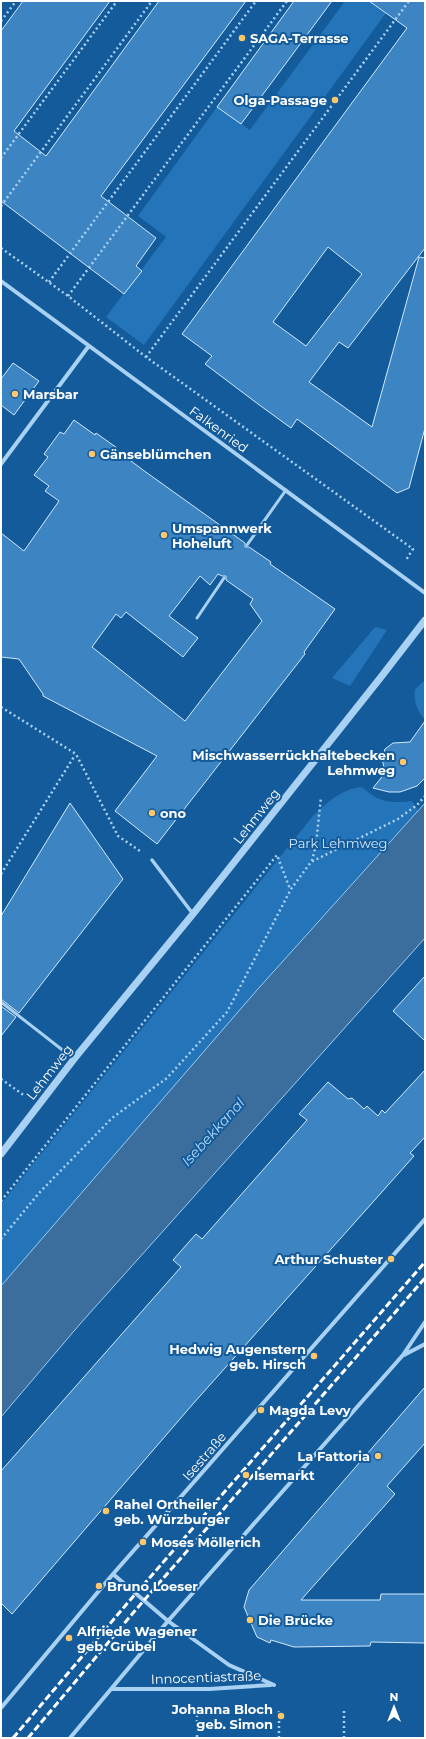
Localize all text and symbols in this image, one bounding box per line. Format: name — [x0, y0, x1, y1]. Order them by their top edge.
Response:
place label: SAGA-Terrasse — [250, 30, 349, 46]
marker: SAGA-Terrasse — [237, 33, 247, 43]
place label: Olga-Passage — [233, 92, 327, 108]
marker: Olga-Passage — [330, 95, 340, 105]
place label: Marsbar — [23, 386, 79, 402]
marker: Marsbar — [10, 389, 20, 399]
street label: Falkenried — [187, 402, 251, 456]
place label: Gänseblümchen — [100, 446, 212, 462]
marker: Gänseblümchen — [87, 449, 97, 459]
place label: Umspannwerk Hoheluft — [172, 520, 272, 551]
marker: Umspannwerk Hoheluft — [159, 530, 169, 540]
place label: Mischwasserrückhaltebecken Lehmweg — [192, 747, 395, 778]
marker: Mischwasserrückhaltebecken Lehmweg — [398, 757, 408, 767]
street label: Lehmweg — [229, 785, 283, 847]
place label: ono — [160, 805, 187, 821]
marker: ono — [147, 808, 157, 818]
park label: Park Lehmweg — [289, 835, 387, 851]
street label: Lehmweg — [22, 1041, 76, 1103]
water label: Isebekkanal — [178, 1094, 249, 1170]
place label: Arthur Schuster — [273, 1251, 383, 1267]
marker: Arthur Schuster — [386, 1254, 396, 1264]
place label: Hedwig Augenstern geb. Hirsch — [169, 1341, 306, 1372]
marker: Hedwig Augenstern geb. Hirsch — [309, 1351, 319, 1361]
place label: Magda Levy — [269, 1402, 351, 1418]
marker: Magda Levy — [256, 1405, 266, 1415]
street label: Isestraße — [179, 1429, 229, 1483]
place label: La Fattoria — [297, 1448, 370, 1464]
marker: La Fattoria — [373, 1451, 383, 1461]
place label: Isemarkt — [254, 1467, 315, 1483]
marker: Isemarkt — [241, 1470, 251, 1480]
place label: Rahel Ortheiler geb. Würzburger — [114, 1496, 230, 1527]
marker: Rahel Ortheiler geb. Würzburger — [101, 1506, 111, 1516]
place label: Moses Möllerich — [151, 1534, 261, 1550]
marker: Moses Möllerich — [138, 1537, 148, 1547]
place label: Bruno Loeser — [107, 1578, 198, 1594]
marker: Bruno Loeser — [94, 1581, 104, 1591]
place label: Die Brücke — [258, 1612, 333, 1628]
marker: Die Brücke — [245, 1615, 255, 1625]
place label: Alfriede Wagener geb. Grübel — [76, 1623, 197, 1654]
marker: Alfriede Wagener geb. Grübel — [64, 1633, 74, 1643]
street label: Innocentiastraße — [151, 1667, 262, 1687]
north arrow — [374, 1687, 414, 1727]
text: N — [390, 1690, 398, 1704]
place label: Johanna Bloch geb. Simon — [171, 1701, 273, 1732]
marker: Johanna Bloch geb. Simon — [276, 1711, 286, 1721]

